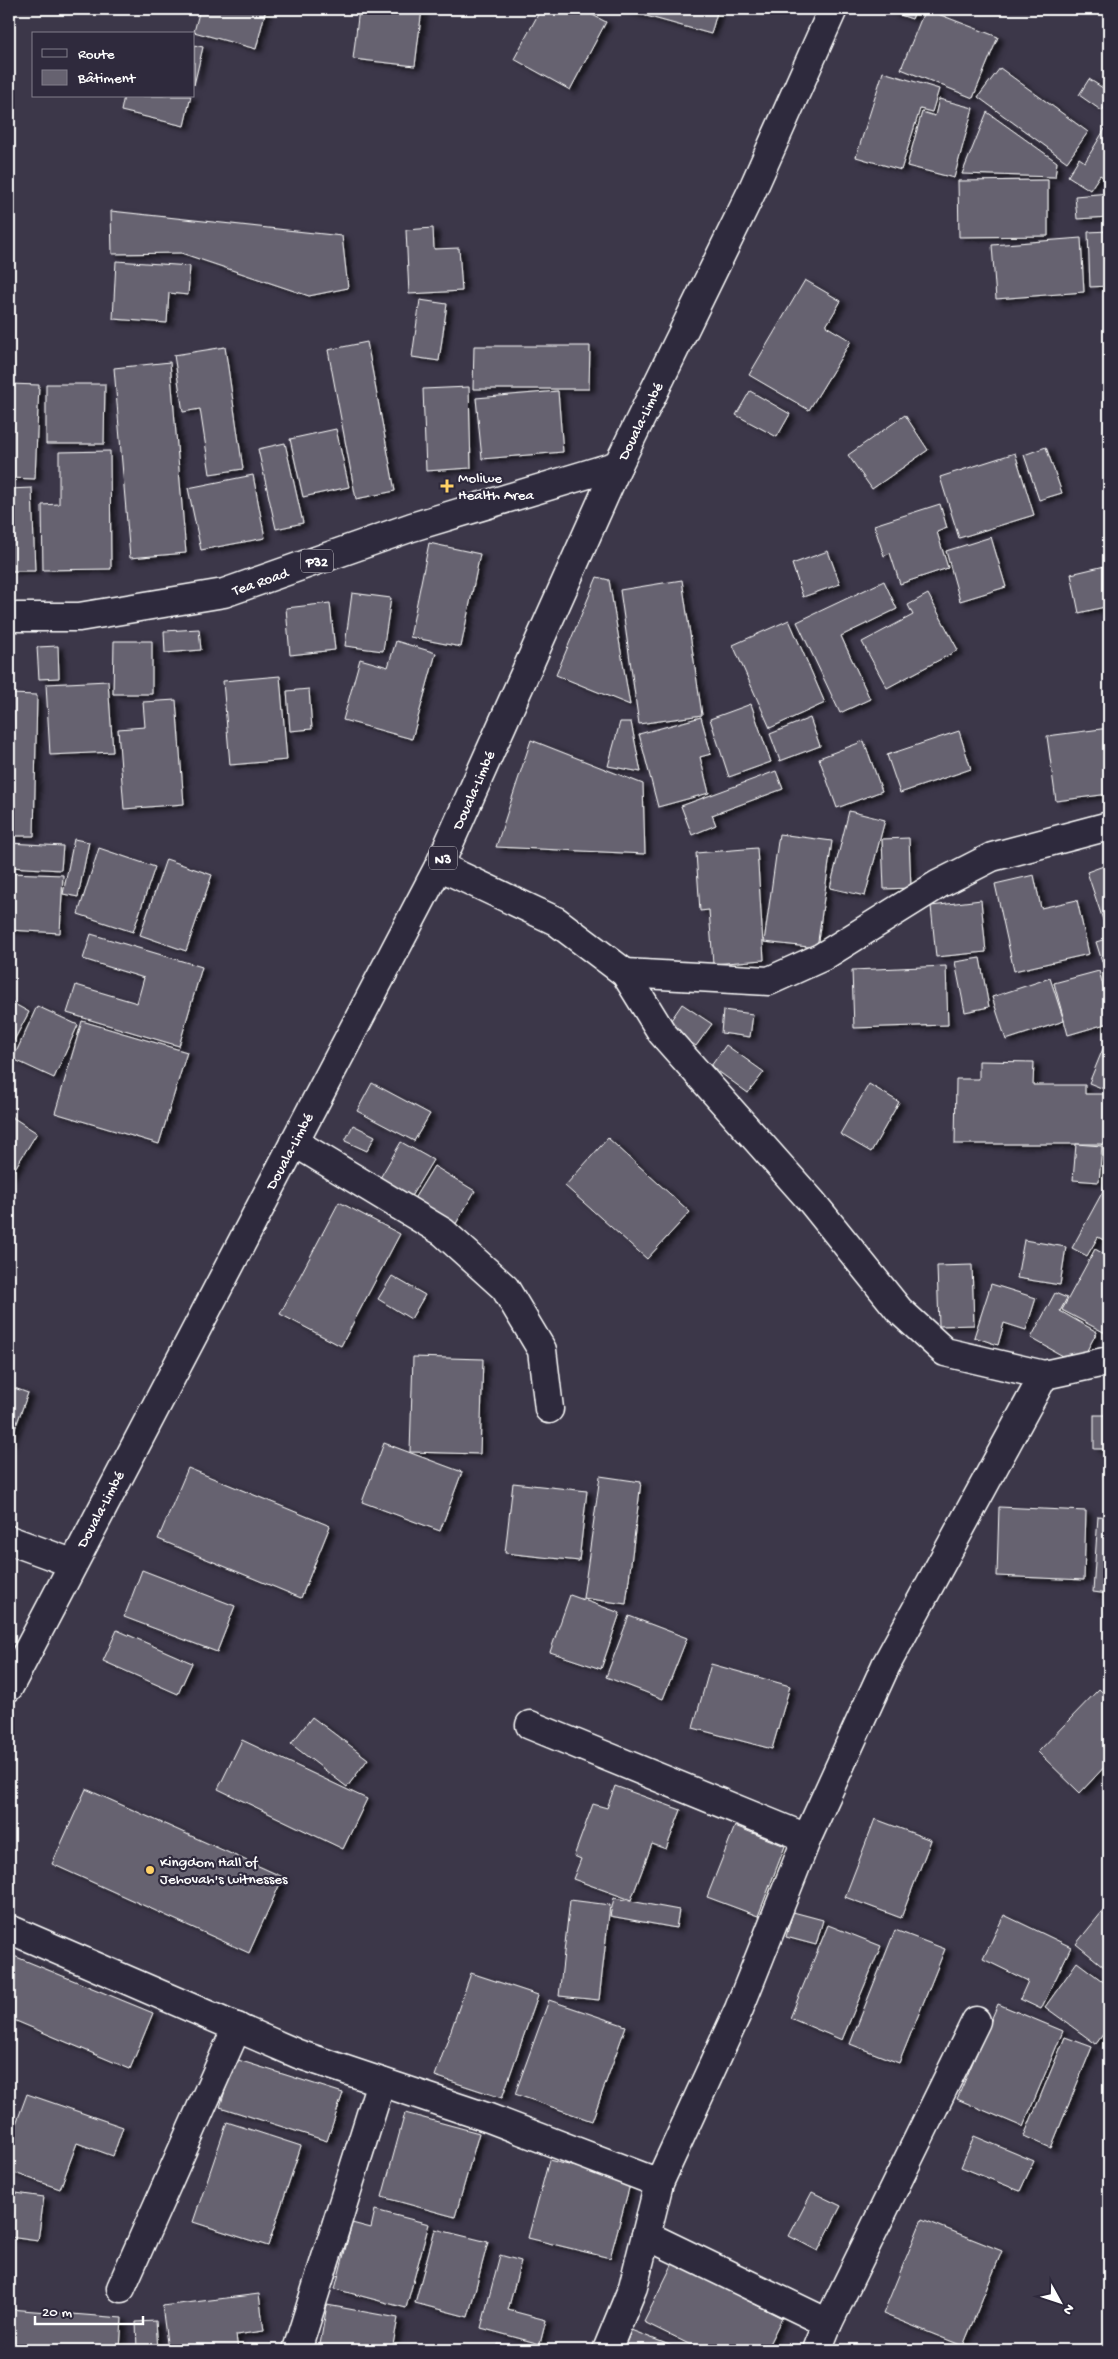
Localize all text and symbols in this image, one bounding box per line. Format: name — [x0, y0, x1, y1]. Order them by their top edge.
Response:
legend — [32, 32, 195, 98]
text: Route — [78, 46, 115, 64]
text: Bâtiment — [77, 70, 137, 88]
street label: Douala-Limbé — [615, 380, 668, 465]
place label: Moliwe Health Area — [458, 470, 535, 505]
marker: Moliwe Health Area — [440, 479, 454, 493]
road number: P32 — [301, 550, 333, 572]
street label: Tea Road — [229, 565, 292, 601]
street label: Douala-Limbé — [449, 748, 500, 834]
road number: N3 — [429, 846, 457, 870]
street label: Douala-Limbé — [263, 1110, 319, 1194]
street label: Douala-Limbé — [74, 1468, 130, 1552]
place label: Kingdom Hall of Jehovah's witnesses — [160, 1854, 288, 1889]
marker: Kingdom Hall of Jehovah's witnesses — [144, 1864, 156, 1876]
north arrow — [1036, 2276, 1086, 2326]
scale bar — [35, 2294, 142, 2326]
text: N — [1059, 2300, 1077, 2318]
text: 20 m — [42, 2304, 72, 2322]

